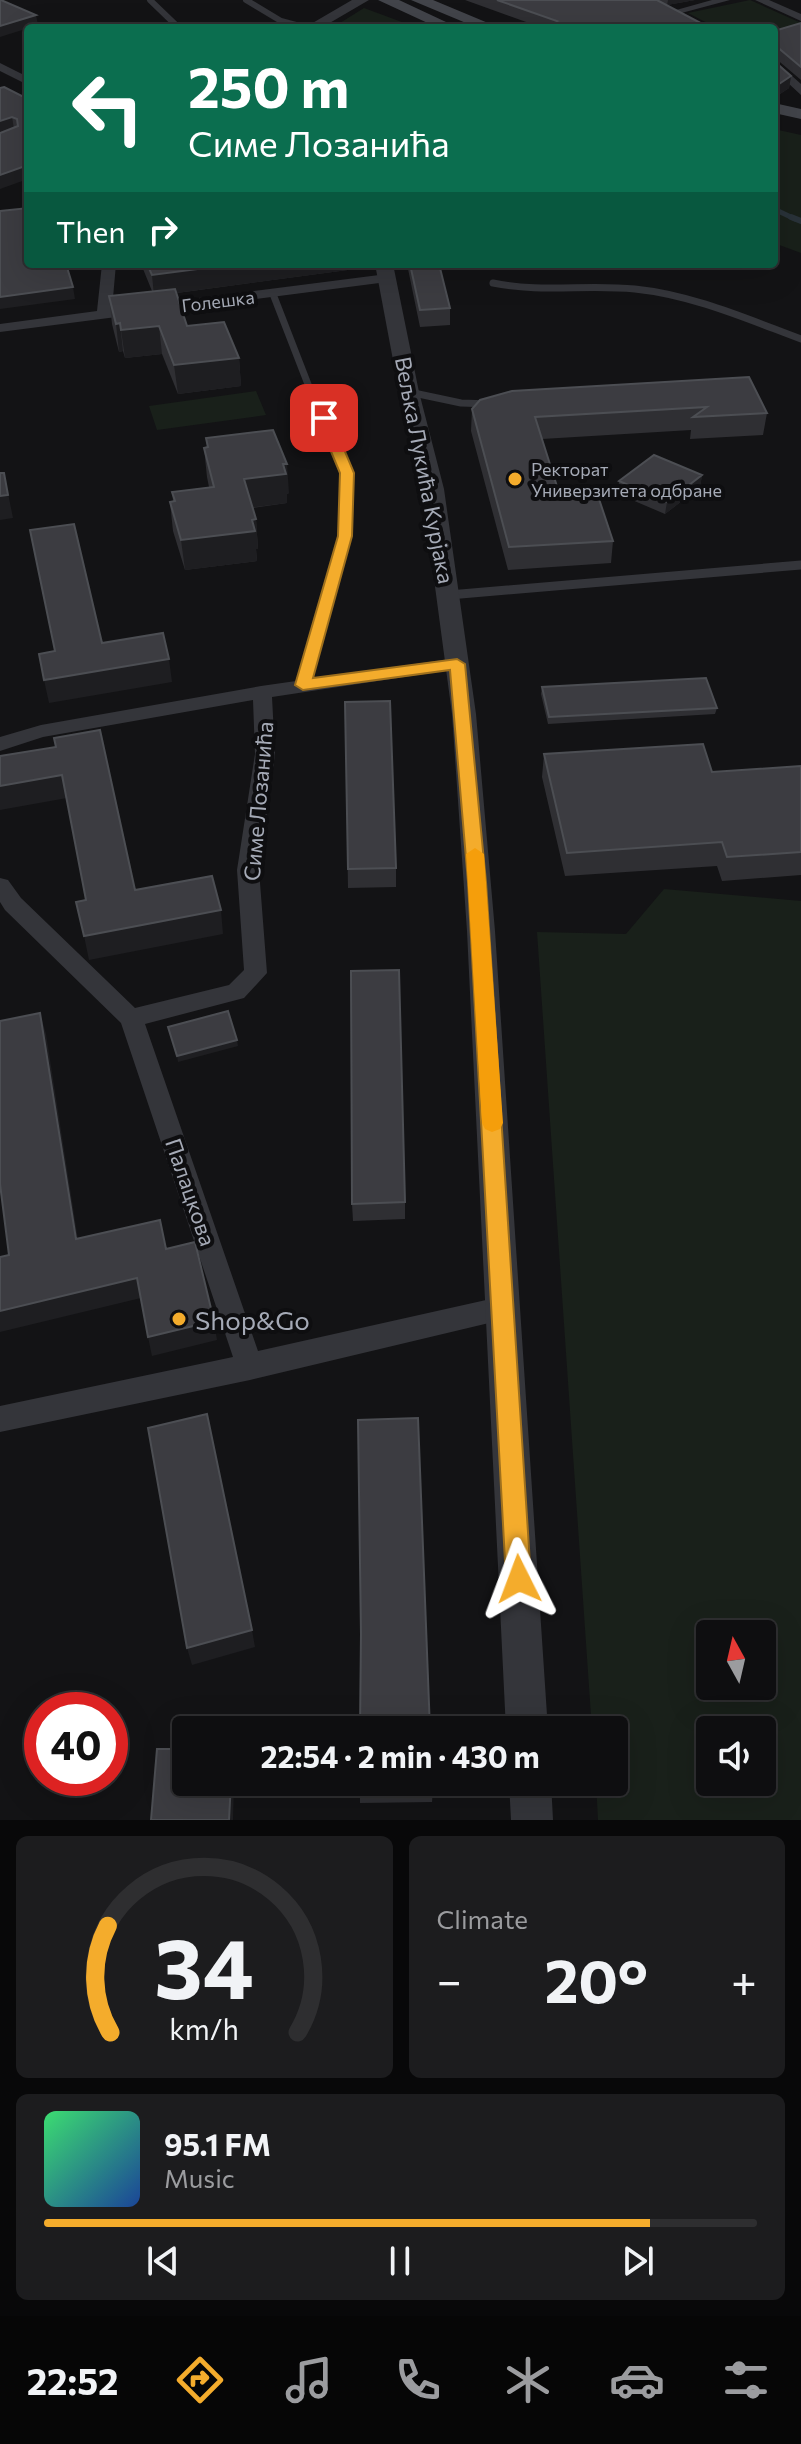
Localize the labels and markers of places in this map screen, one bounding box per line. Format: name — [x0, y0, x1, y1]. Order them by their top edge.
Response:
pin — [290, 384, 358, 452]
place label: Ректорат Универзитета одбране — [531, 458, 722, 501]
marker: Ректорат Универзитета одбране — [506, 470, 524, 488]
place label: Shop&Go — [195, 1304, 310, 1335]
marker: Shop&Go — [170, 1310, 188, 1328]

